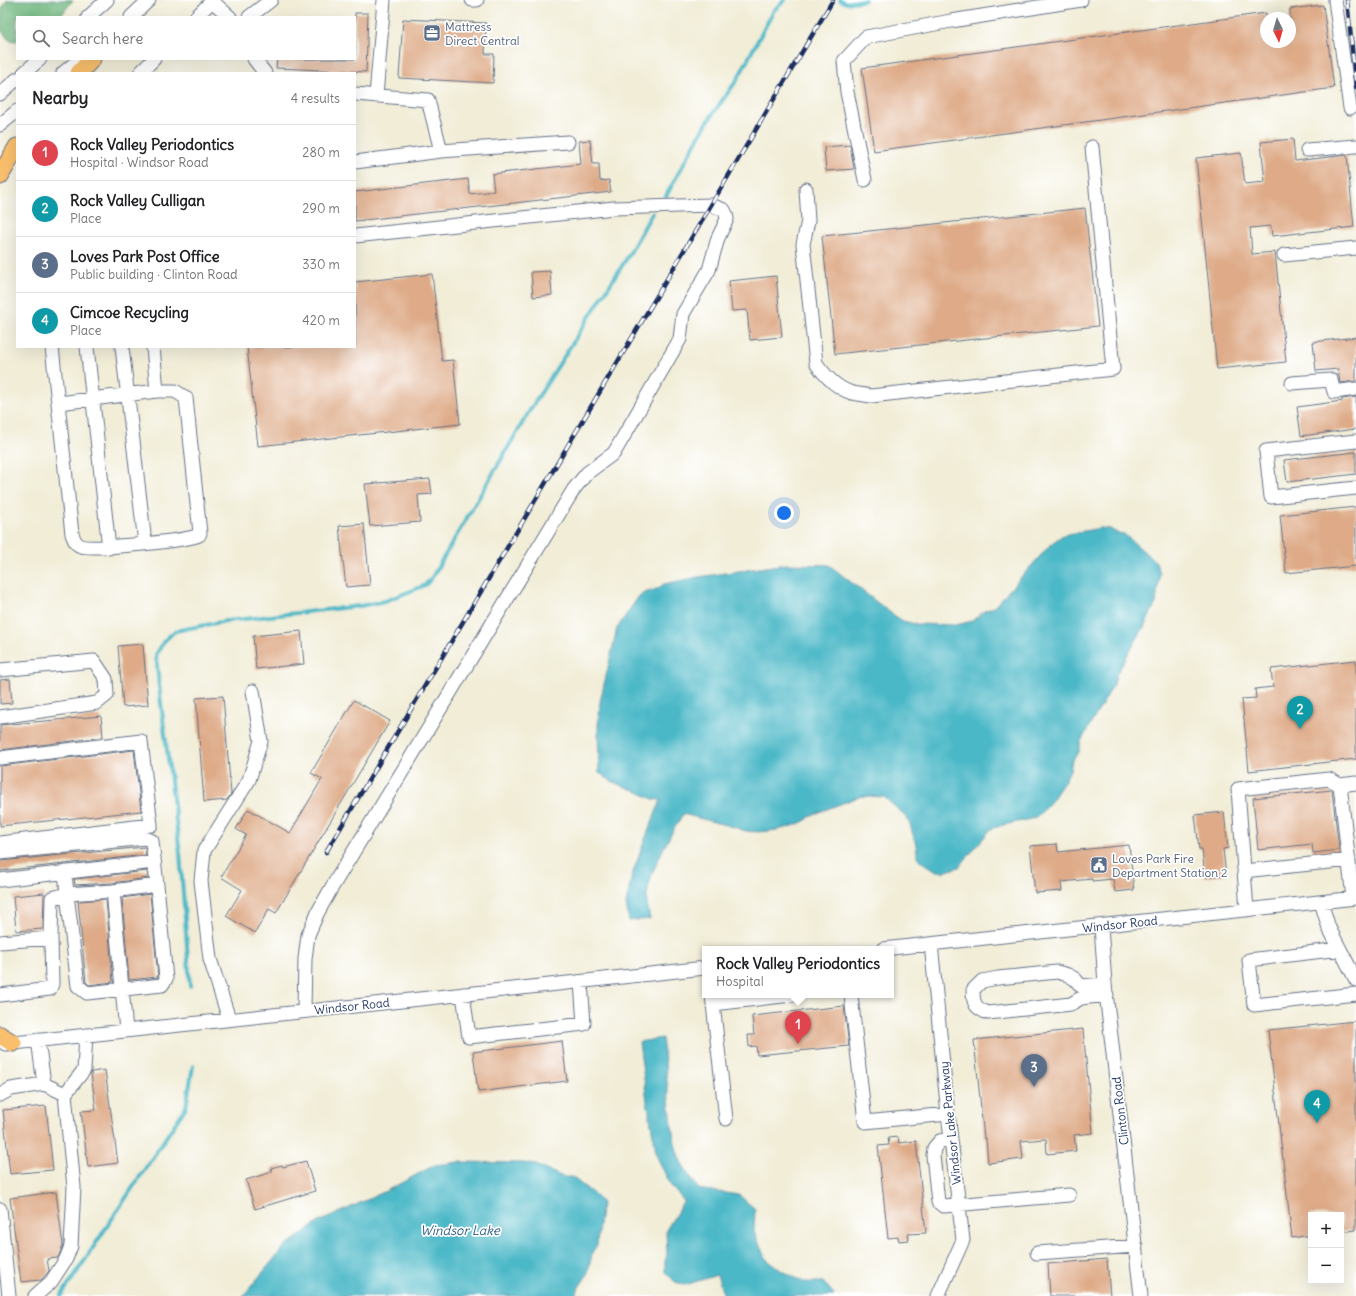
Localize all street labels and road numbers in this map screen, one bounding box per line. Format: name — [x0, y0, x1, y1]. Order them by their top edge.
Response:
street label: Windsor Road — [1082, 913, 1158, 935]
street label: Windsor Road — [314, 995, 390, 1017]
street label: Windsor Lake Parkway — [936, 1061, 964, 1185]
street label: Clinton Road — [1108, 1076, 1132, 1146]

